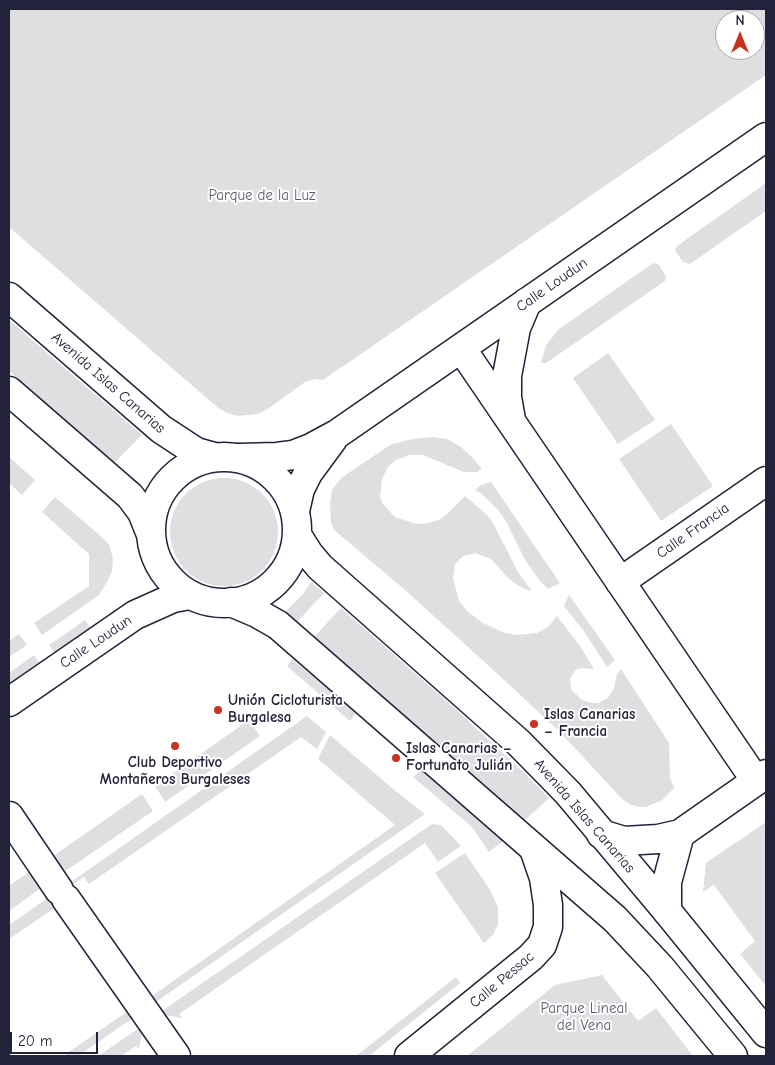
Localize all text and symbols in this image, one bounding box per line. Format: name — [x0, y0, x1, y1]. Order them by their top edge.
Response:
north arrow — [715, 10, 765, 60]
text: N — [735, 12, 745, 29]
park label: Parque de la Luz — [208, 187, 316, 205]
street label: Calle Loudun — [513, 254, 591, 316]
street label: Avenida Islas Canarias — [47, 329, 169, 437]
street label: Calle Francia — [653, 499, 733, 563]
street label: Calle Loudun — [57, 611, 135, 673]
place label: Unión Cicloturista Burgalesa — [228, 692, 343, 727]
marker: Unión Cicloturista Burgalesa — [212, 704, 224, 716]
place label: Islas Canarias – Francia — [544, 706, 635, 741]
marker: Islas Canarias – Francia — [528, 718, 540, 730]
marker: Club Deportivo Montañeros Burgaleses — [169, 740, 181, 752]
place label: Islas Canarias – Fortunato Julián — [406, 740, 512, 775]
marker: Islas Canarias – Fortunato Julián — [390, 752, 402, 764]
place label: Club Deportivo Montañeros Burgaleses — [100, 754, 250, 789]
street label: Avenida Islas Canarias — [530, 755, 638, 877]
street label: Calle Pessac — [466, 948, 538, 1012]
park label: Parque Lineal del Vena — [541, 1000, 627, 1035]
scale bar — [12, 1022, 100, 1054]
text: 20 m — [18, 1032, 52, 1050]

